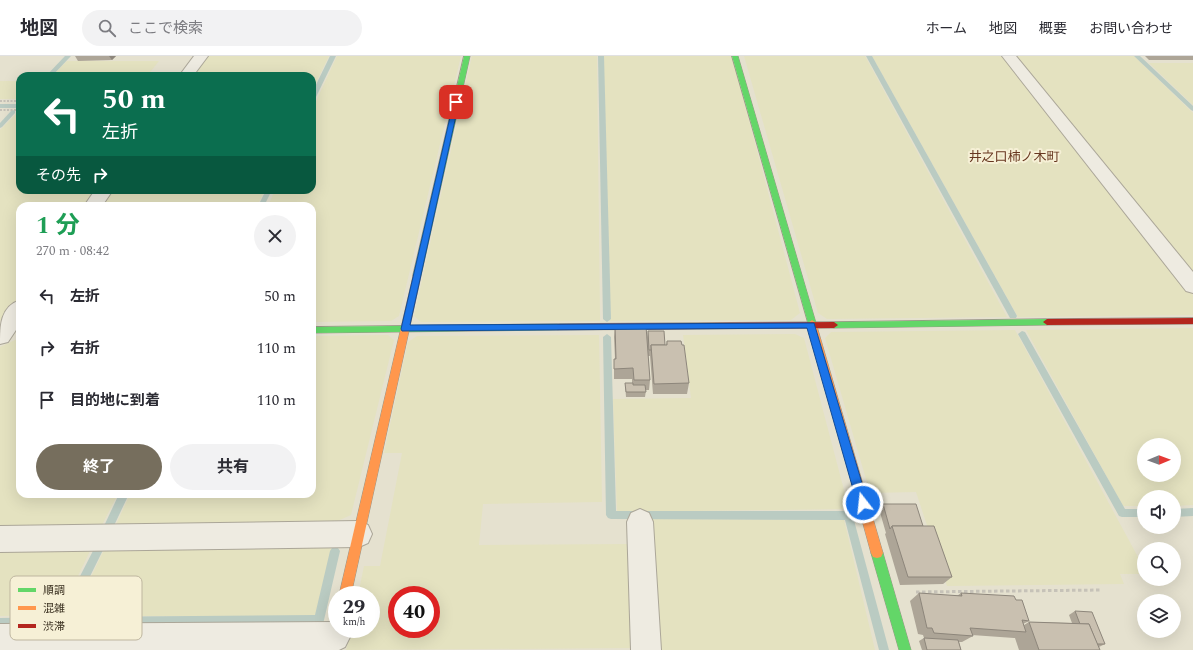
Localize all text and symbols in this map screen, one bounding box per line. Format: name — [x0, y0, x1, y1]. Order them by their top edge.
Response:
search box — [82, 10, 362, 46]
text: 地図 — [20, 14, 58, 43]
icon: search — [96, 17, 118, 39]
text: ここで検索 — [128, 17, 203, 40]
text: ホーム — [925, 18, 967, 39]
text: 地図 — [989, 18, 1017, 39]
text: 概要 — [1039, 18, 1067, 39]
text: お問い合わせ — [1089, 18, 1173, 39]
text: 50 m — [102, 78, 166, 121]
pin — [439, 85, 473, 119]
icon: left — [36, 88, 88, 140]
icon: arrive — [445, 91, 467, 113]
text: 左折 — [102, 119, 138, 146]
district label: 井之口柿ノ木町 — [968, 147, 1060, 167]
text: その先 — [36, 164, 81, 187]
icon: right — [89, 164, 111, 186]
text: 1 分 — [36, 208, 79, 244]
button: close — [254, 215, 296, 257]
text: 270 m · 08:42 — [36, 241, 109, 261]
icon: left — [36, 285, 58, 307]
text: 左折 — [70, 285, 100, 308]
text: 50 m — [264, 285, 296, 308]
icon: right — [36, 337, 58, 359]
text: 右折 — [70, 337, 100, 360]
text: 110 m — [257, 337, 296, 360]
icon: arrive — [36, 389, 58, 411]
text: 目的地に到着 — [70, 389, 160, 412]
text: 110 m — [257, 389, 296, 412]
north arrow — [1137, 438, 1181, 482]
map controls — [1137, 438, 1181, 638]
button: 終了 — [36, 444, 162, 490]
button: 共有 — [170, 444, 296, 490]
position arrow — [842, 482, 884, 524]
button: sound — [1137, 490, 1181, 534]
button: search — [1137, 542, 1181, 586]
legend — [10, 576, 142, 640]
text: 順調 — [43, 582, 65, 599]
speed limit sign: 40 — [388, 586, 440, 638]
text: 29 — [343, 592, 365, 622]
button: layers — [1137, 594, 1181, 638]
text: 混雑 — [43, 600, 65, 617]
text: km/h — [343, 614, 365, 630]
text: 渋滞 — [43, 618, 65, 635]

